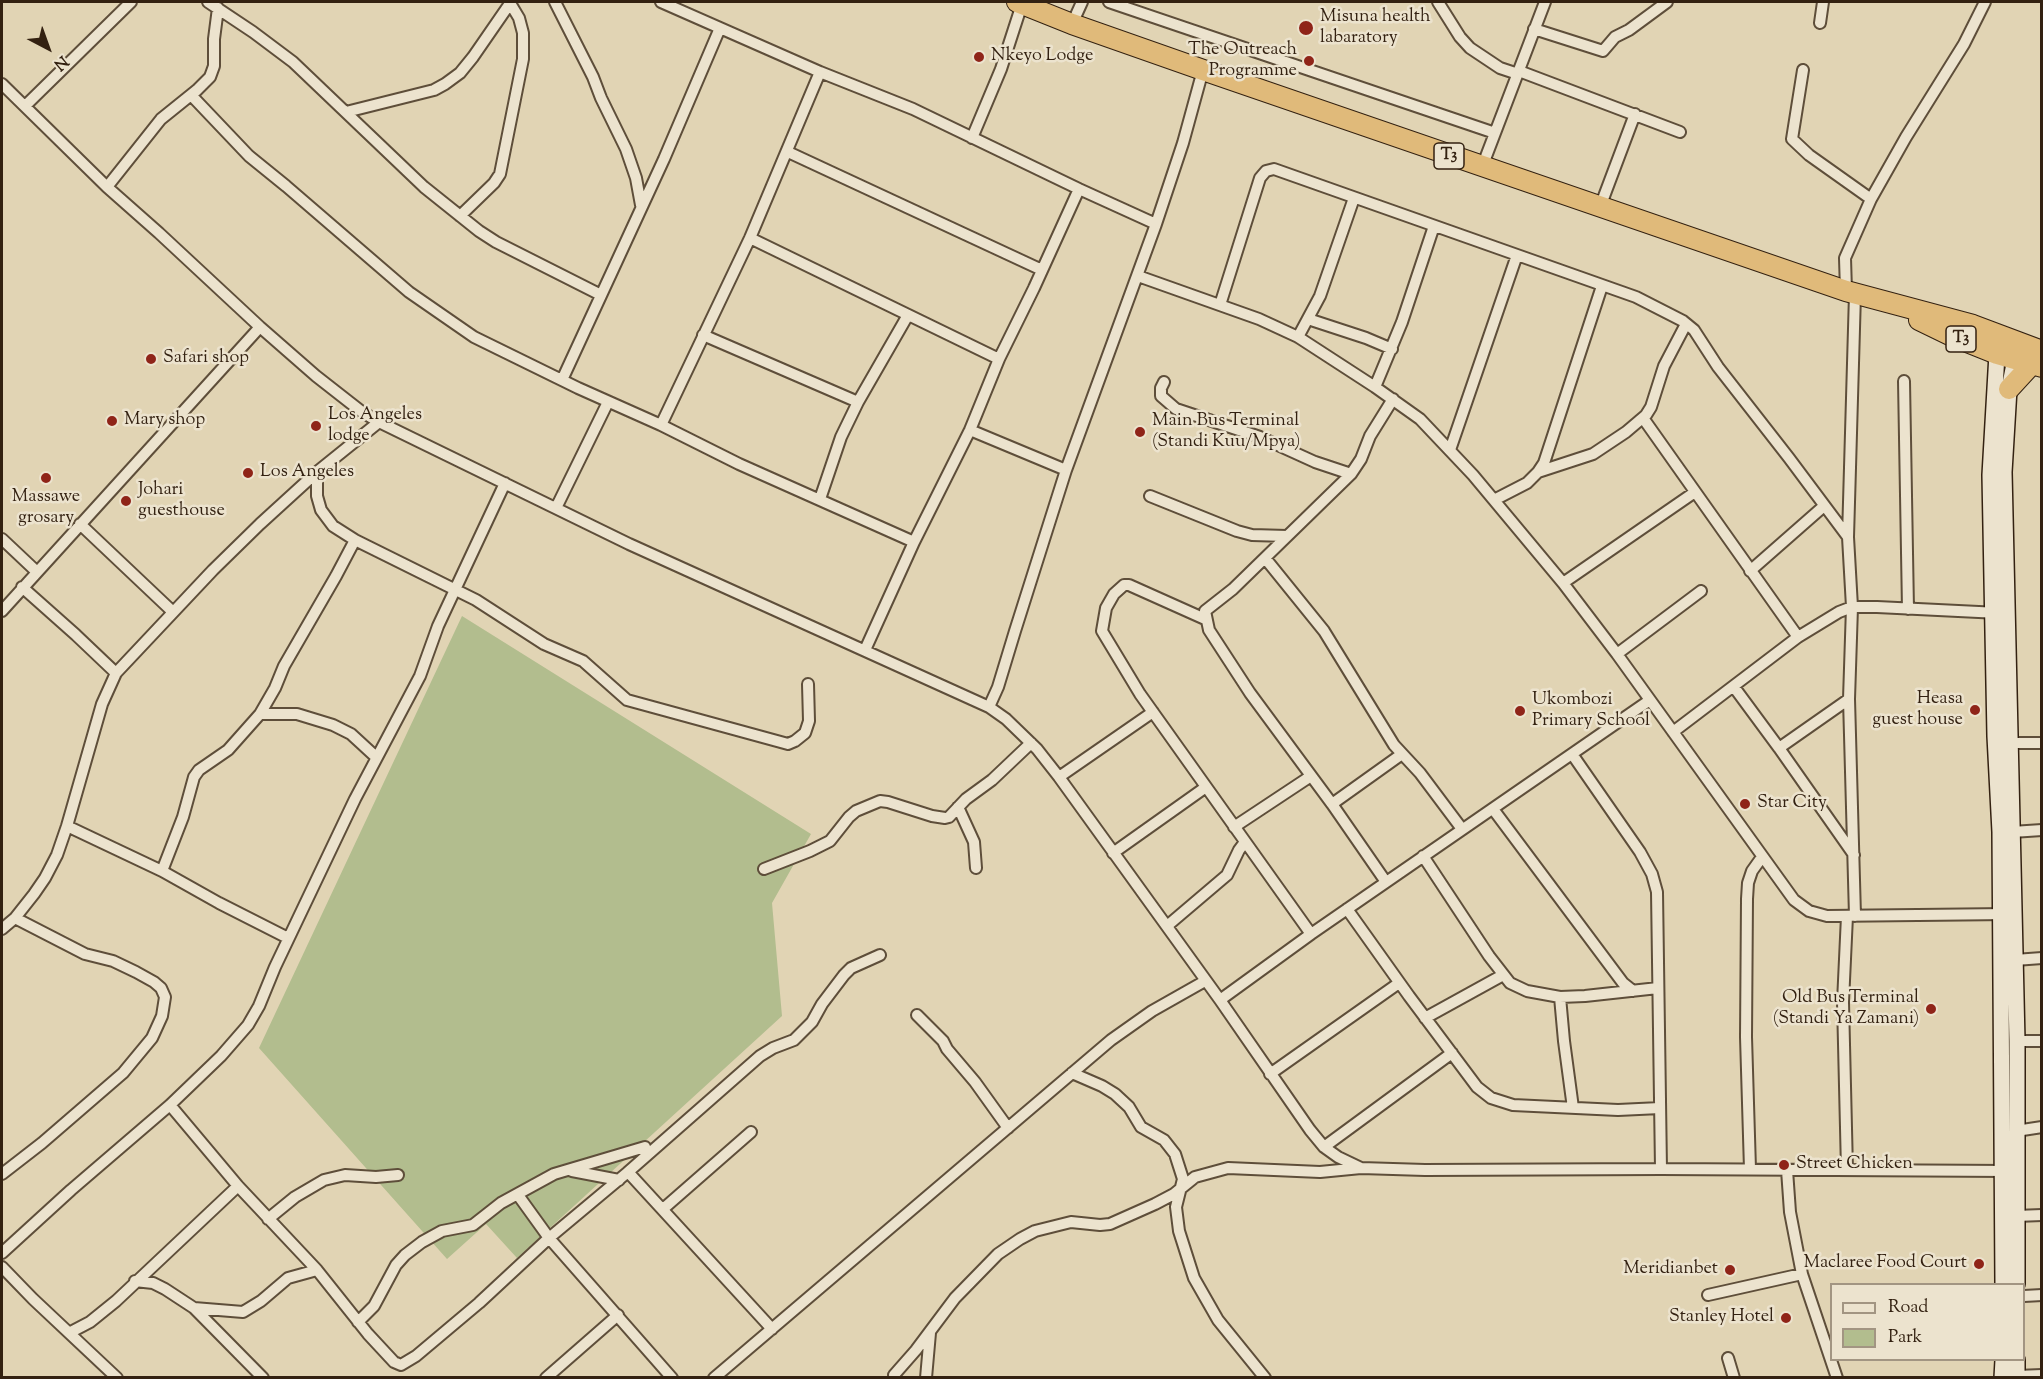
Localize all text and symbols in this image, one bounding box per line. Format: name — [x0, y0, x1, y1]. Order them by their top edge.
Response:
place label: Misuna health labaratory — [1320, 7, 1431, 50]
north arrow — [18, 18, 78, 78]
marker: Misuna health labaratory — [1297, 19, 1315, 37]
place label: The Outreach Programme — [1188, 40, 1297, 82]
place label: Nkeyo Lodge — [991, 46, 1093, 68]
text: N — [48, 49, 73, 75]
marker: Nkeyo Lodge — [972, 50, 986, 64]
marker: The Outreach Programme — [1302, 54, 1316, 68]
road number: T3 — [1434, 143, 1464, 169]
road number: T3 — [1946, 326, 1976, 352]
place label: Safari shop — [163, 348, 249, 370]
marker: Safari shop — [144, 352, 158, 366]
place label: Los Angeles lodge — [328, 405, 422, 448]
place label: Mary shop — [124, 410, 205, 432]
place label: Main Bus Terminal (Standi Kuu/Mpya) — [1152, 411, 1300, 454]
marker: Mary shop — [105, 414, 119, 428]
marker: Los Angeles lodge — [309, 419, 323, 433]
marker: Main Bus Terminal (Standi Kuu/Mpya) — [1133, 425, 1147, 439]
place label: Los Angeles — [260, 462, 354, 484]
marker: Los Angeles — [241, 466, 255, 480]
marker: Massawe grosary — [39, 471, 53, 485]
place label: Johari guesthouse — [138, 480, 225, 522]
place label: Massawe grosary — [12, 487, 80, 530]
marker: Johari guesthouse — [119, 494, 133, 508]
place label: Heasa guest house — [1872, 689, 1963, 732]
place label: Ukombozi Primary School — [1532, 690, 1650, 732]
marker: Heasa guest house — [1968, 703, 1982, 717]
marker: Ukombozi Primary School — [1513, 704, 1527, 718]
place label: Star City — [1757, 793, 1827, 815]
marker: Star City — [1738, 797, 1752, 811]
place label: Old Bus Terminal (Standi Ya Zamani) — [1773, 988, 1919, 1030]
marker: Old Bus Terminal (Standi Ya Zamani) — [1924, 1002, 1938, 1016]
place label: Street Chicken — [1796, 1154, 1913, 1176]
marker: Street Chicken — [1777, 1158, 1791, 1172]
place label: Maclaree Food Court — [1803, 1253, 1967, 1275]
marker: Maclaree Food Court — [1972, 1257, 1986, 1271]
place label: Meridianbet — [1623, 1259, 1718, 1281]
marker: Meridianbet — [1723, 1263, 1737, 1277]
legend — [1830, 1283, 2025, 1361]
text: Road — [1888, 1295, 1928, 1321]
place label: Stanley Hotel — [1669, 1307, 1774, 1329]
marker: Stanley Hotel — [1779, 1311, 1793, 1325]
text: Park — [1888, 1325, 1922, 1351]

